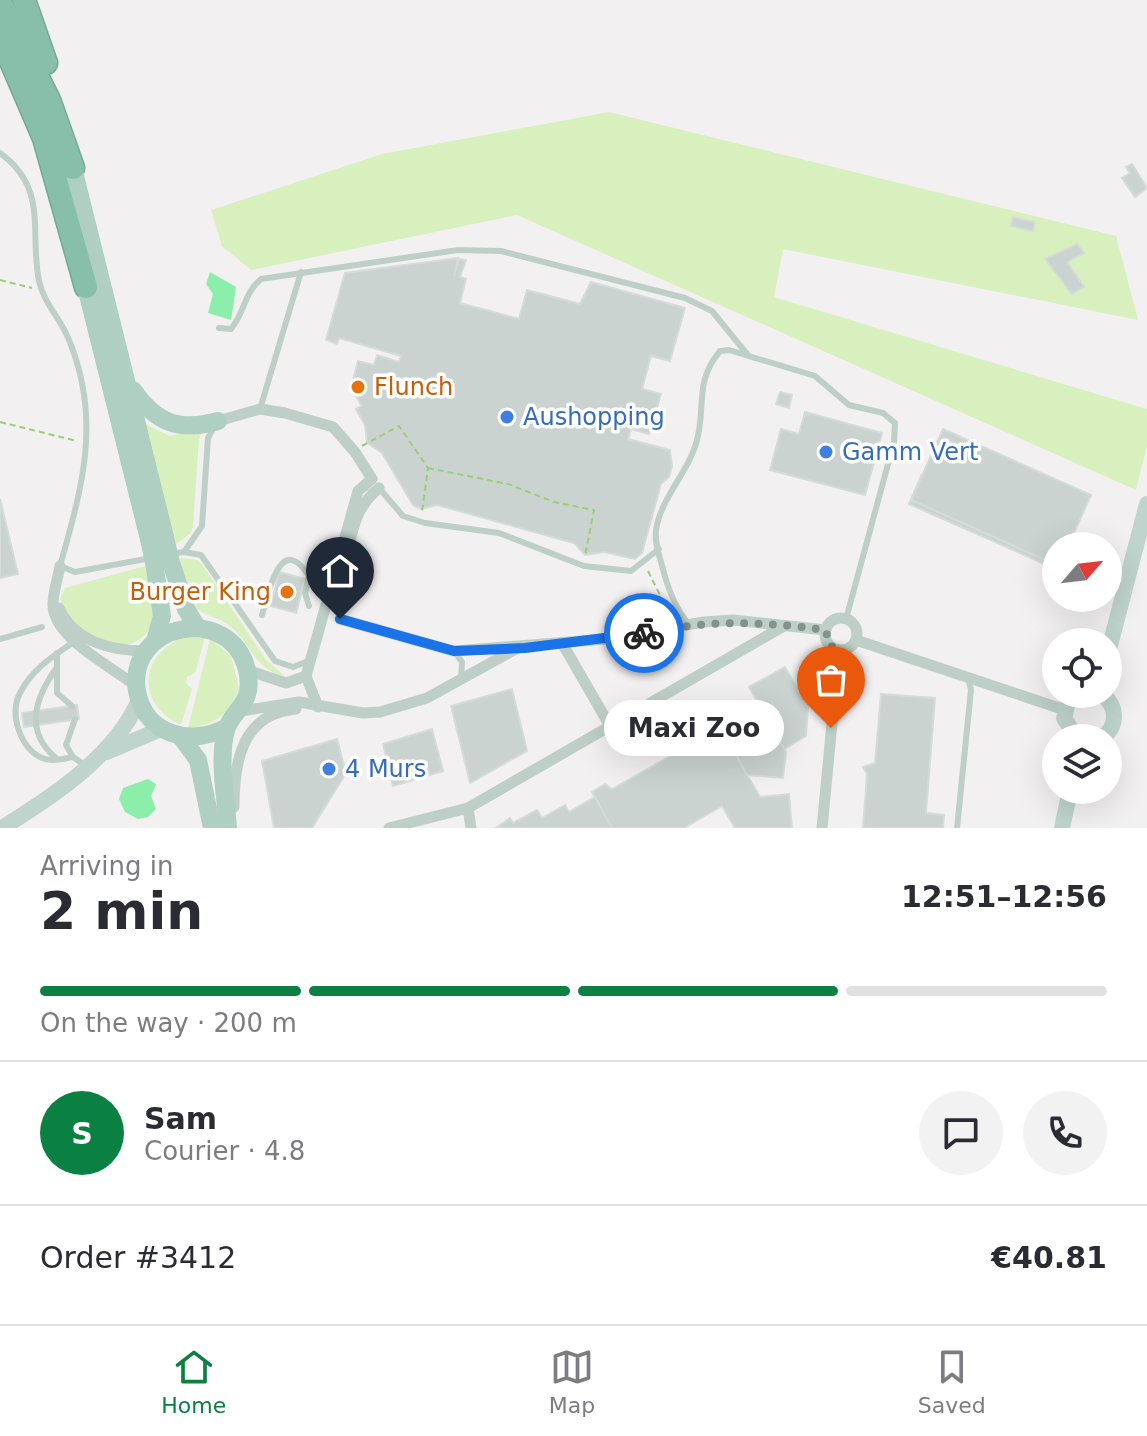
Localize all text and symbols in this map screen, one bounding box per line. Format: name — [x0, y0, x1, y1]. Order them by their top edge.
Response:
place label: Flunch — [374, 373, 453, 401]
marker: Flunch — [349, 378, 367, 396]
place label: Aushopping — [523, 403, 665, 431]
marker: Aushopping — [498, 408, 516, 426]
place label: Gamm Vert — [842, 438, 978, 466]
marker: Gamm Vert — [817, 443, 835, 461]
north arrow — [1042, 532, 1122, 612]
map controls — [1042, 532, 1122, 804]
pin — [306, 537, 374, 619]
icon: home — [318, 549, 362, 593]
place label: Burger King — [130, 578, 271, 606]
marker: Burger King — [278, 583, 296, 601]
courier — [604, 593, 684, 673]
icon: bike — [622, 611, 666, 655]
button: locate — [1042, 628, 1122, 708]
pin — [797, 646, 865, 728]
icon: bag — [809, 658, 853, 702]
callout: Maxi Zoo — [603, 700, 783, 756]
text: Maxi Zoo — [628, 713, 760, 743]
button: layers — [1042, 724, 1122, 804]
place label: 4 Murs — [345, 755, 426, 783]
marker: 4 Murs — [320, 760, 338, 778]
text: Arriving in — [40, 851, 174, 881]
text: 12:51–12:56 — [901, 879, 1107, 914]
text: 2 min — [40, 881, 203, 941]
text: On the way · 200 m — [40, 1008, 297, 1038]
button: chat — [919, 1091, 1003, 1175]
button: phone — [1023, 1091, 1107, 1175]
text: Sam — [144, 1101, 217, 1136]
text: S — [71, 1116, 93, 1151]
text: Courier · 4.8 — [144, 1136, 305, 1166]
text: Order #3412 — [40, 1240, 236, 1275]
text: €40.81 — [991, 1240, 1107, 1275]
tab: Home — [161, 1345, 226, 1418]
tab: Map — [549, 1345, 595, 1418]
tab: Saved — [918, 1345, 986, 1418]

